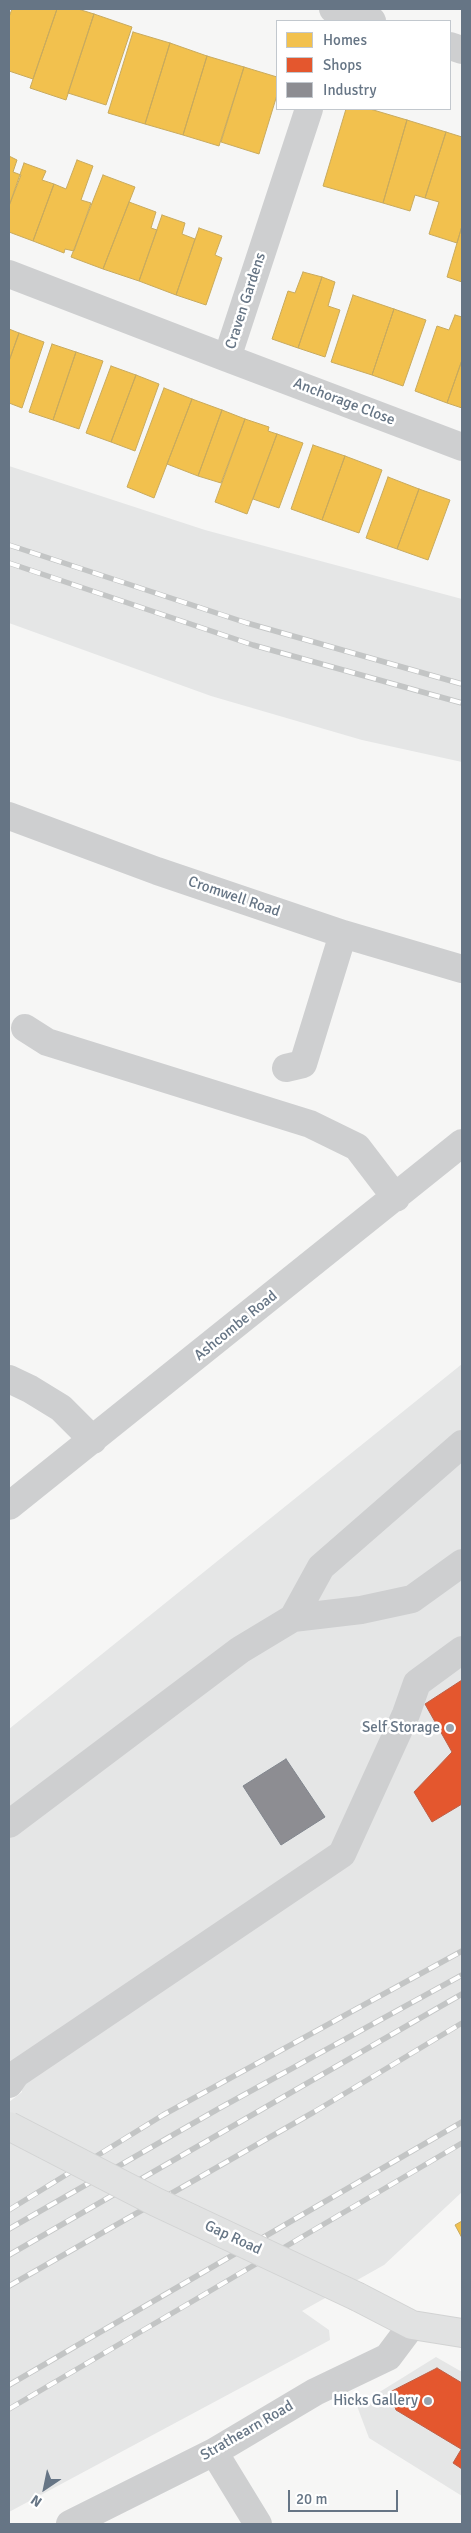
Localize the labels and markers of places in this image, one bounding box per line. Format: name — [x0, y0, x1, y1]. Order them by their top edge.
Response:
place label: Self Storage — [362, 1719, 440, 1737]
marker: Self Storage — [444, 1722, 456, 1734]
place label: Hicks Gallery — [333, 2392, 418, 2410]
marker: Hicks Gallery — [422, 2395, 434, 2407]

